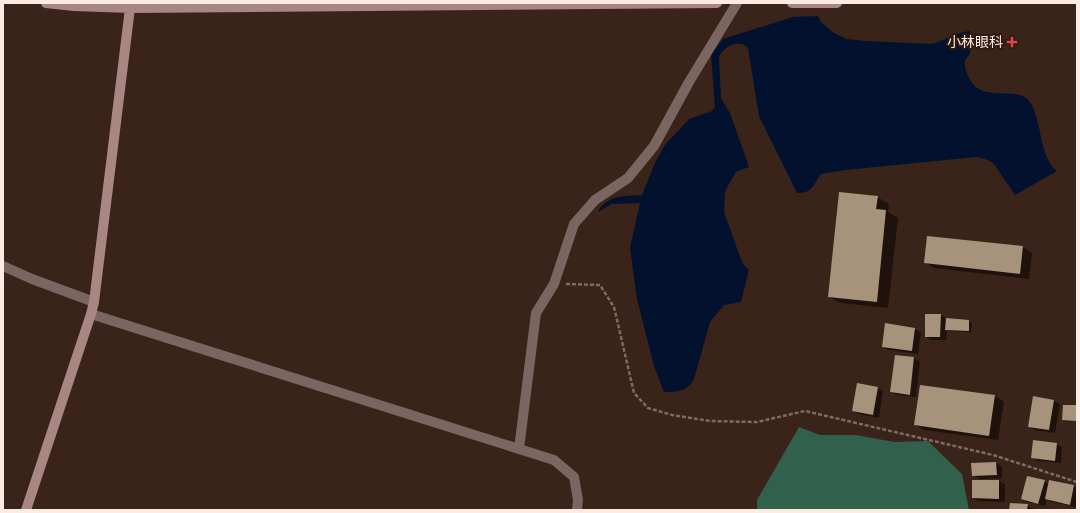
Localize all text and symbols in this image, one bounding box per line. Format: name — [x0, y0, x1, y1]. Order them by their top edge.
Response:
place label: 小林眼科 — [947, 32, 1003, 51]
marker: 小林眼科 — [1006, 36, 1018, 48]

